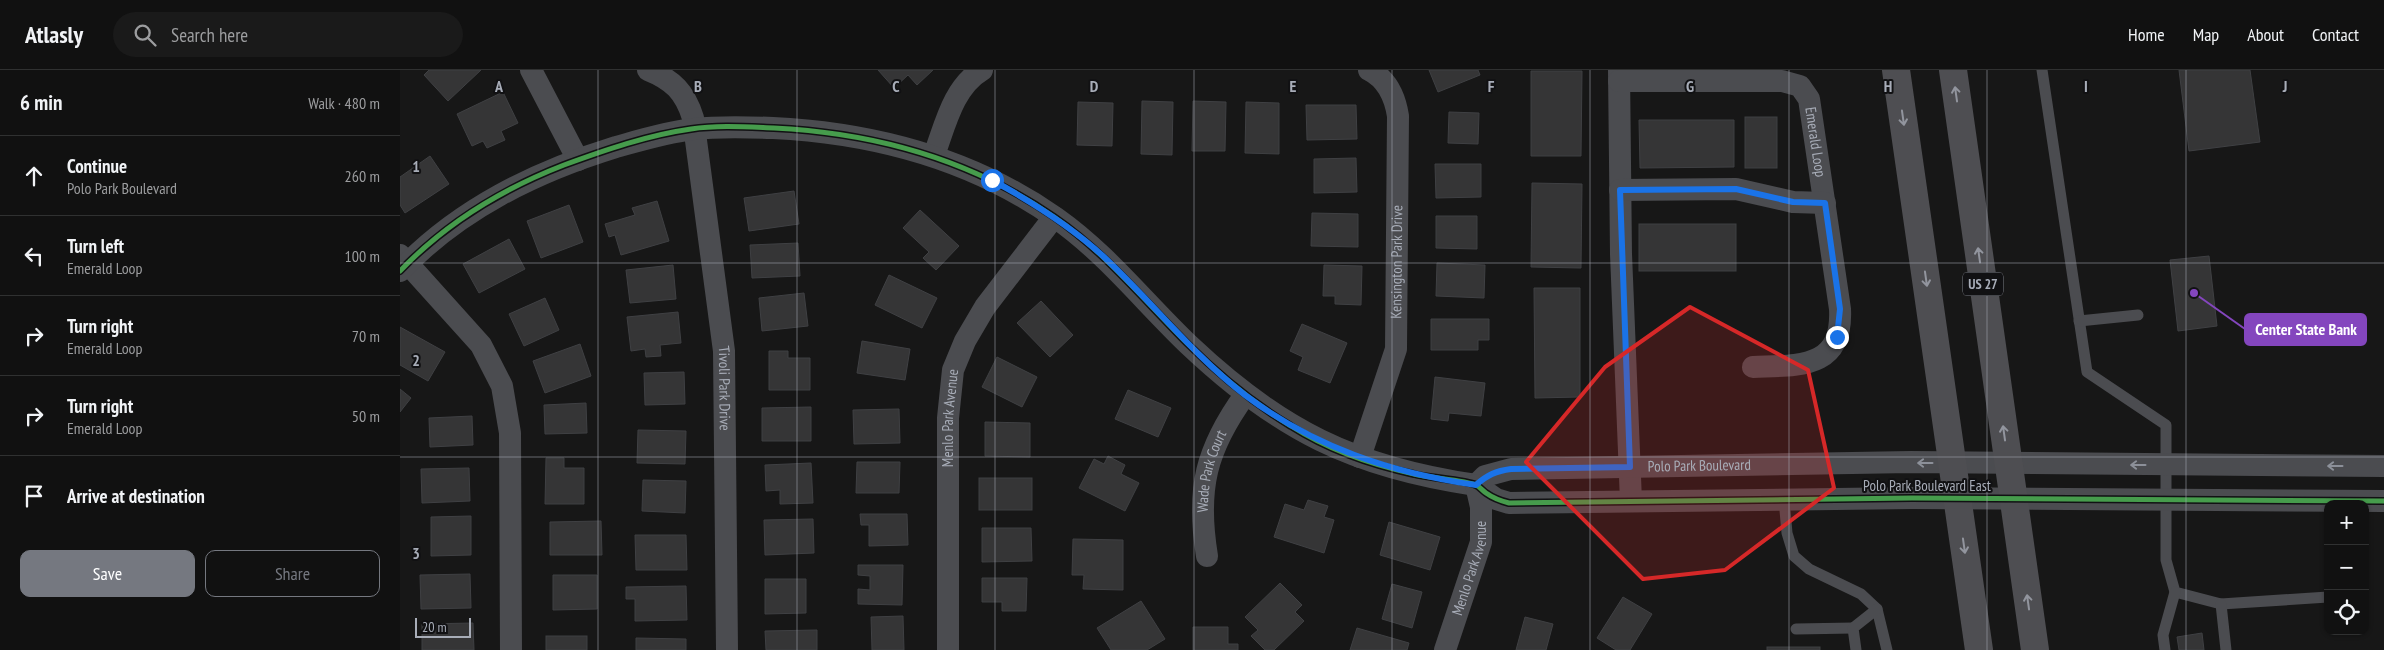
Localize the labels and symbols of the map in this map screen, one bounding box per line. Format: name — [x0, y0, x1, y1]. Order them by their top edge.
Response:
text: A — [494, 76, 504, 96]
text: B — [694, 76, 702, 96]
text: C — [892, 76, 900, 96]
text: D — [1090, 76, 1099, 96]
text: E — [1290, 76, 1297, 96]
text: F — [1488, 76, 1495, 96]
text: G — [1686, 76, 1694, 96]
text: H — [1884, 76, 1892, 96]
text: I — [2084, 76, 2088, 96]
text: J — [2282, 76, 2287, 96]
one-way arrow — [1951, 86, 1961, 102]
street label: Emerald Loop — [1801, 106, 1830, 178]
one-way arrow — [1898, 110, 1908, 126]
text: 1 — [412, 156, 420, 176]
route start — [981, 169, 1004, 192]
street label: Kensington Park Drive — [1386, 205, 1406, 319]
one-way arrow — [1973, 247, 1983, 263]
one-way arrow — [1921, 271, 1931, 287]
road number: US 27 — [1963, 272, 2003, 295]
callout: Center State Bank — [2245, 314, 2366, 345]
text: Center State Bank — [2255, 319, 2357, 339]
route end — [1826, 326, 1849, 349]
street label: Tivoli Park Drive — [714, 345, 735, 431]
text: 2 — [412, 350, 420, 370]
street label: Menlo Park Avenue — [938, 368, 962, 467]
one-way arrow — [1999, 425, 2009, 441]
street label: Wade Park Court — [1193, 427, 1230, 513]
street label: Polo Park Boulevard — [1648, 455, 1751, 476]
one-way arrow — [1917, 458, 1933, 468]
one-way arrow — [2130, 460, 2146, 470]
one-way arrow — [2328, 461, 2344, 471]
street label: Polo Park Boulevard East — [1863, 476, 1991, 495]
street label: Menlo Park Avenue — [1447, 521, 1490, 618]
one-way arrow — [1960, 538, 1970, 554]
text: 3 — [412, 543, 420, 563]
one-way arrow — [2023, 594, 2033, 610]
scale bar — [415, 615, 471, 638]

